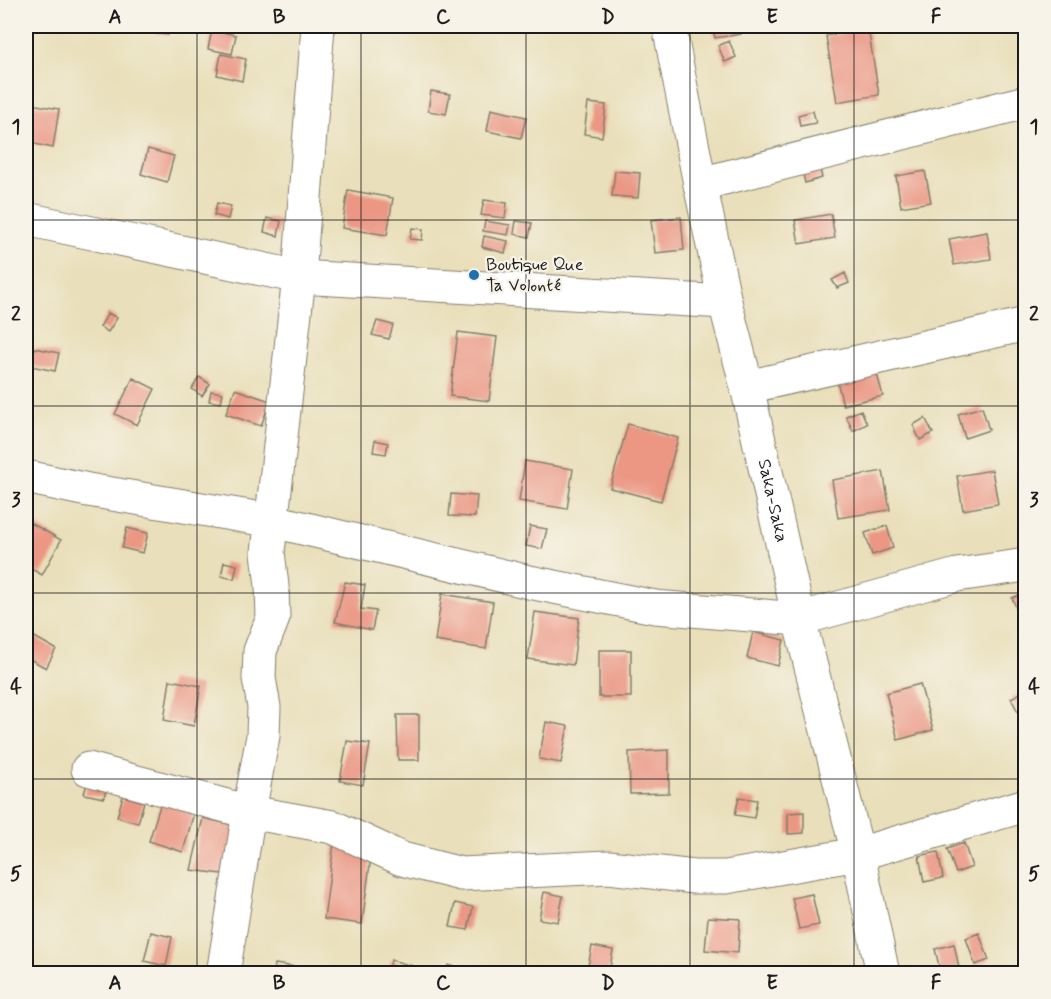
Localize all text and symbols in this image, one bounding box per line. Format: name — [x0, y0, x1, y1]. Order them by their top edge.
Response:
text: A — [108, 4, 122, 31]
text: B — [273, 4, 286, 31]
text: C — [436, 4, 451, 31]
text: D — [601, 4, 615, 31]
text: E — [766, 4, 778, 31]
text: F — [931, 4, 942, 31]
text: 1 — [12, 114, 20, 141]
text: 1 — [1030, 114, 1038, 141]
place label: Boutique Que Ta Volonté — [486, 253, 584, 298]
marker: Boutique Que Ta Volonté — [467, 268, 481, 282]
text: 2 — [11, 301, 21, 328]
text: 2 — [1029, 301, 1039, 328]
street label: Saka-Saka — [752, 457, 793, 545]
text: 3 — [11, 487, 21, 514]
text: 3 — [1029, 487, 1039, 514]
text: 4 — [10, 674, 22, 701]
text: 4 — [1028, 674, 1040, 701]
text: 5 — [10, 861, 22, 888]
text: 5 — [1028, 861, 1040, 888]
text: A — [108, 970, 122, 997]
text: B — [273, 970, 286, 997]
text: C — [436, 970, 451, 997]
text: D — [601, 970, 615, 997]
text: E — [766, 970, 778, 997]
text: F — [931, 970, 942, 997]

